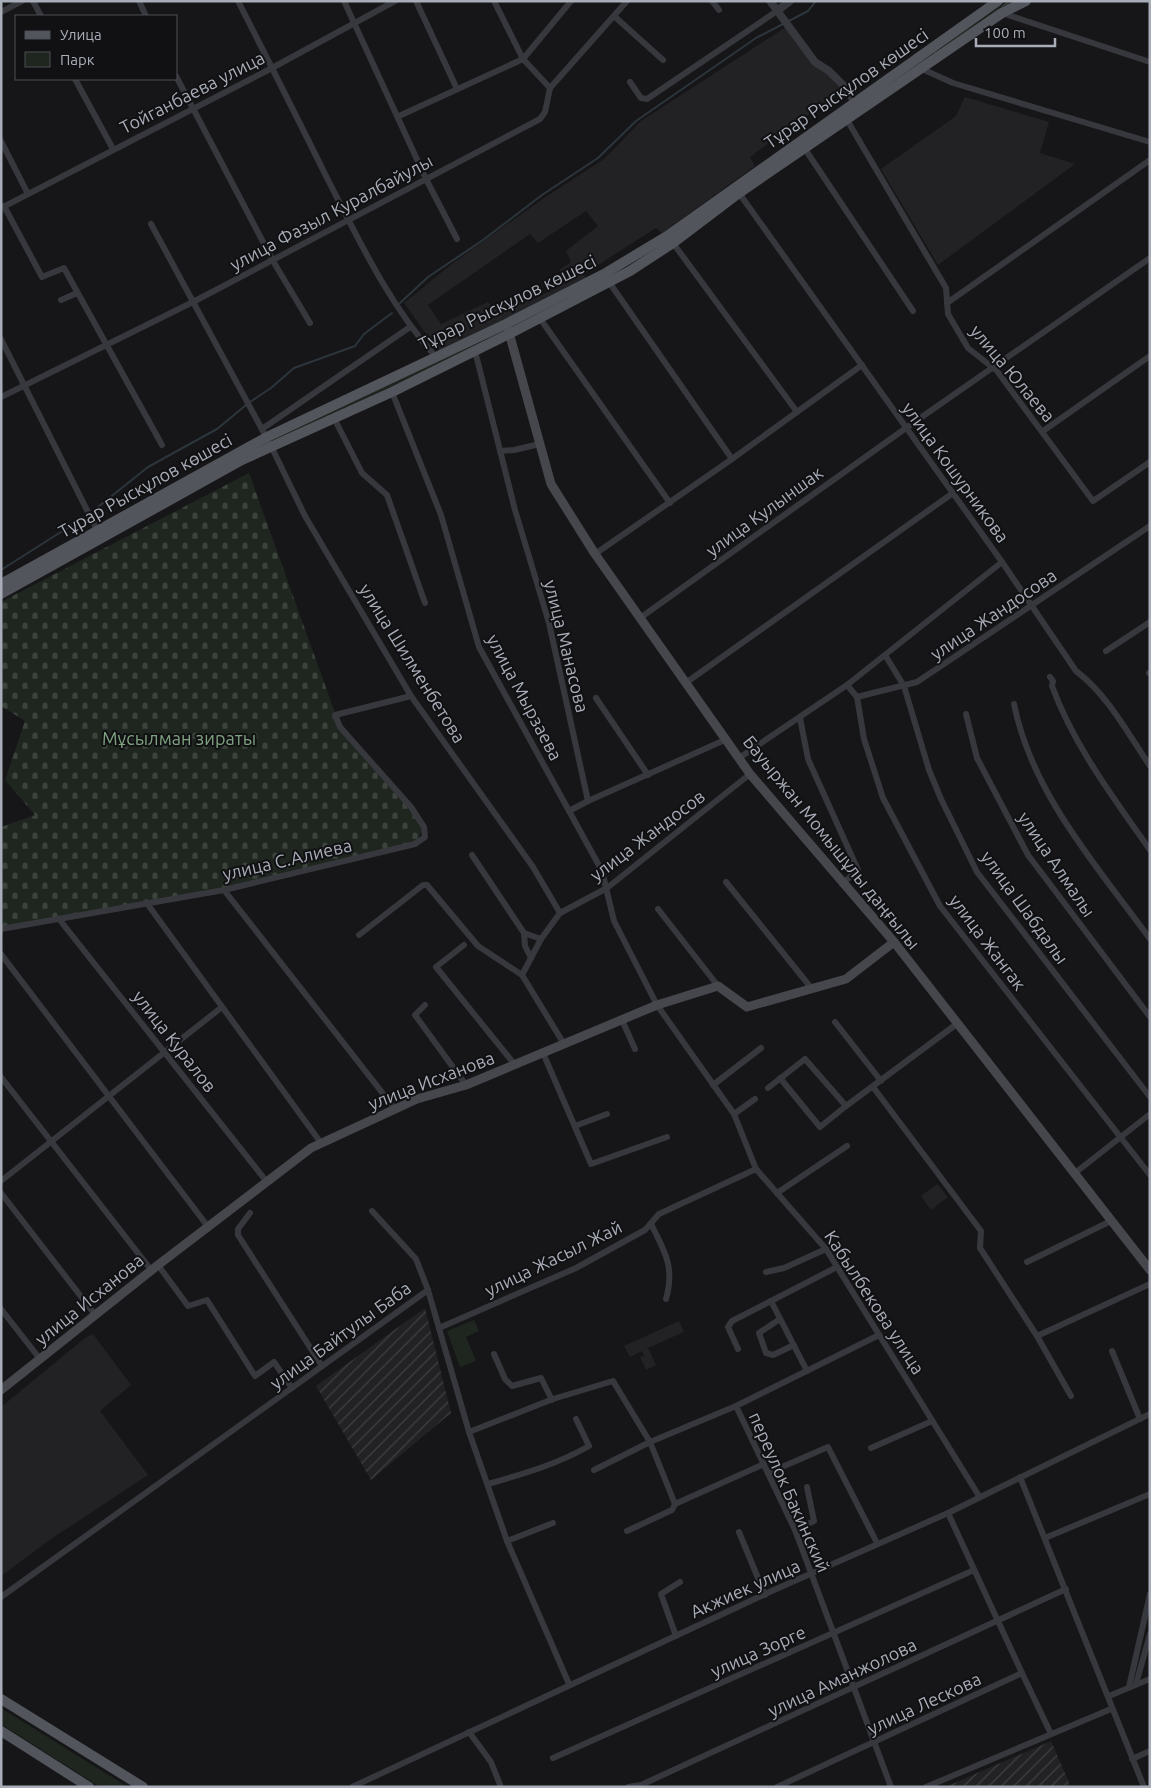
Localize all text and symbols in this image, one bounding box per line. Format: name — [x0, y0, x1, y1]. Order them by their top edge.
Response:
legend — [15, 15, 178, 80]
scale bar — [976, 15, 1055, 47]
street label: Тұрар Рыскұлов көшесі — [760, 24, 932, 152]
text: 100 m — [984, 24, 1026, 41]
text: Улица — [60, 26, 102, 43]
street label: Тойганбаева улица — [116, 47, 268, 137]
text: Парк — [60, 51, 95, 68]
street label: улица Фазыл Куралбайулы — [226, 150, 436, 274]
street label: Тұрар Рыскұлов көшесі — [415, 250, 599, 354]
street label: улица Юлаева — [967, 320, 1059, 426]
street label: улица Кошурникова — [898, 398, 1014, 546]
street label: Тұрар Рыскұлов көшесі — [55, 429, 235, 541]
street label: улица Кулыншак — [702, 462, 826, 560]
street label: улица Жандосова — [926, 564, 1060, 664]
street label: улица Манасова — [541, 578, 593, 714]
street label: улица Шилменбетова — [356, 580, 470, 746]
street label: улица Мырзаева — [483, 631, 567, 763]
park label: Мұсылман зираты — [102, 728, 256, 748]
street label: Бауыржан Момышұлы даңғылы — [740, 731, 924, 953]
street label: улица Жандосов — [586, 785, 708, 885]
street label: улица Алмалы — [1015, 808, 1099, 920]
street label: улица С.Алиева — [220, 834, 354, 884]
street label: улица Шабдалы — [977, 847, 1073, 967]
street label: улица Жангак — [946, 890, 1030, 994]
street label: улица Куралов — [129, 986, 221, 1096]
street label: улица Исханова — [365, 1047, 497, 1113]
street label: улица Жасыл Жай — [481, 1216, 625, 1300]
street label: Кабылбекова улица — [821, 1226, 929, 1378]
street label: улица Исханова — [31, 1249, 147, 1349]
street label: улица Байтулы Баба — [266, 1277, 414, 1393]
street label: переулок Бакинский — [746, 1409, 834, 1575]
street label: Акжиек улица — [687, 1555, 803, 1621]
street label: улица Зорге — [707, 1621, 809, 1681]
street label: улица Аманжолова — [764, 1634, 920, 1720]
street label: улица Лескова — [864, 1668, 984, 1738]

